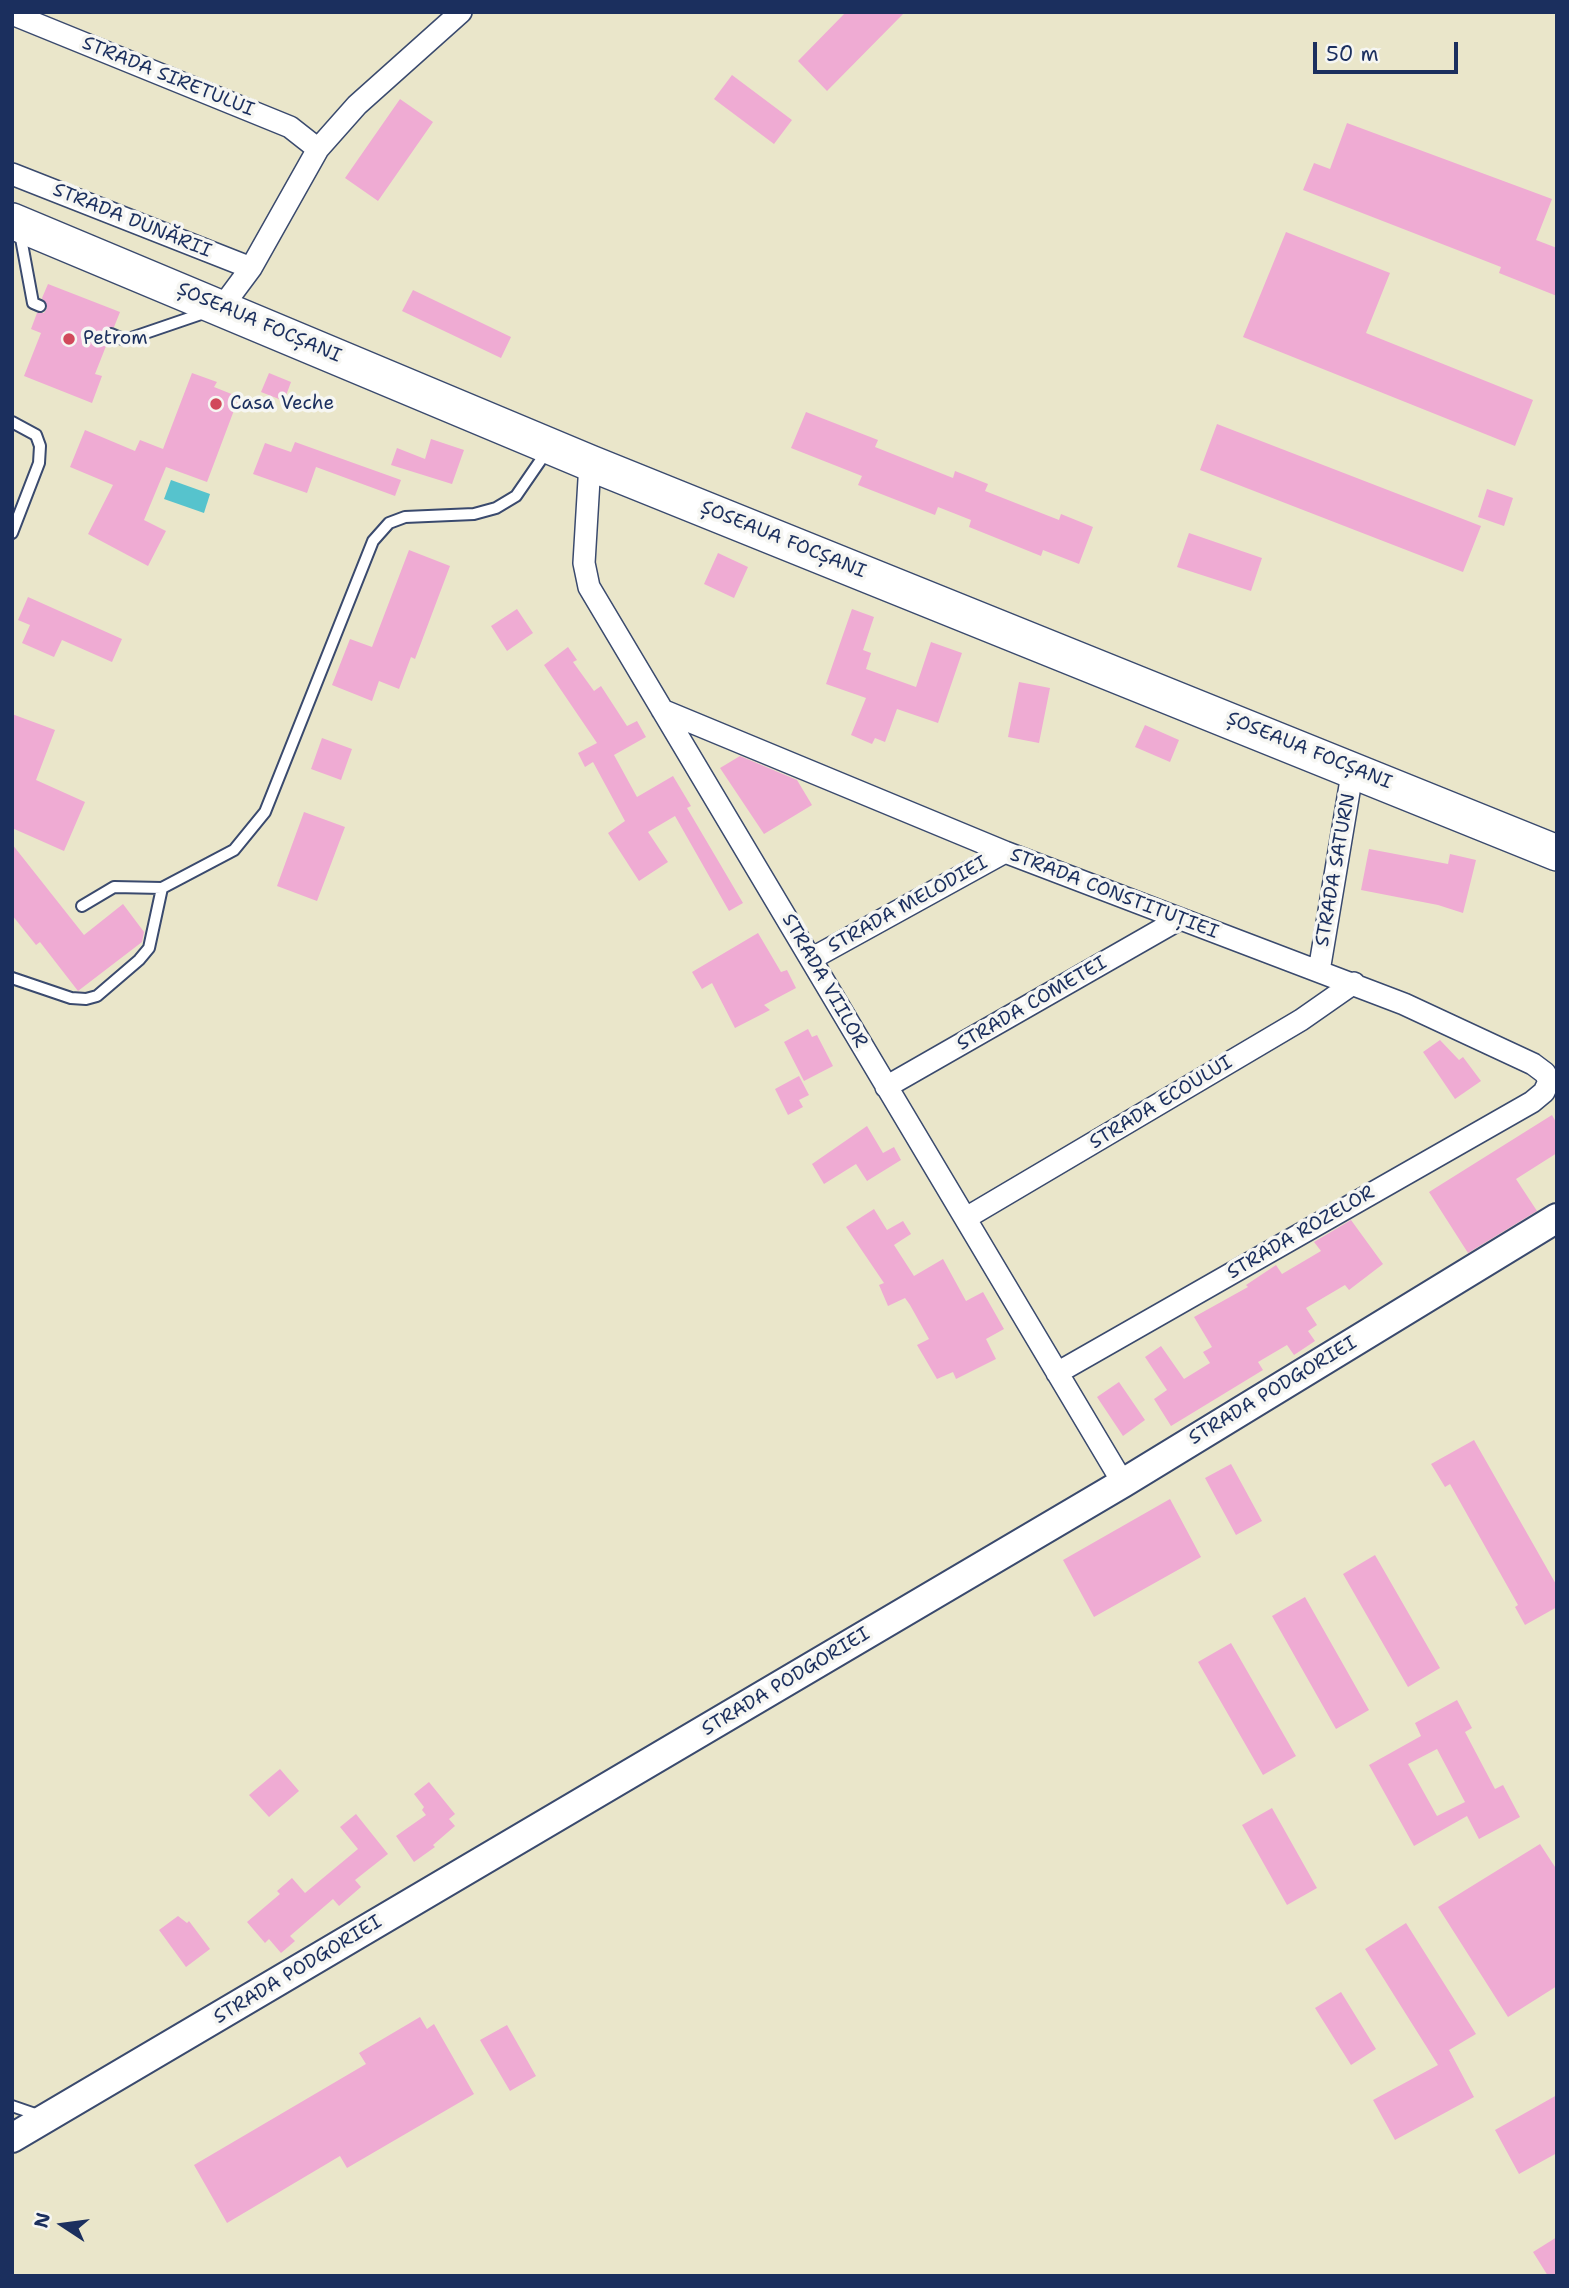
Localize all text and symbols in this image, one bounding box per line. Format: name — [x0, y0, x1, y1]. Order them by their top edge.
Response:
scale bar — [1317, 28, 1462, 72]
street label: STRADA SIRETULUI — [79, 32, 257, 122]
text: 50 m — [1326, 40, 1379, 68]
street label: STRADA DUNĂRII — [49, 179, 215, 263]
street label: ȘOSEAUA FOCȘANI — [173, 278, 345, 368]
place label: Petrom — [83, 328, 148, 350]
marker: Petrom — [61, 331, 77, 347]
place label: Casa Veche — [230, 393, 334, 415]
marker: Casa Veche — [208, 396, 224, 412]
street label: ȘOSEAUA FOCȘANI — [697, 496, 869, 584]
street label: ȘOSEAUA FOCȘANI — [1223, 707, 1395, 795]
street label: STRADA SATURN — [1311, 792, 1361, 948]
street label: STRADA CONSTITUȚIEI — [1007, 844, 1221, 944]
street label: STRADA MELODIEI — [824, 852, 992, 958]
street label: STRADA VIILOR — [776, 910, 872, 1052]
street label: STRADA COMETEI — [953, 952, 1111, 1056]
street label: STRADA ECOULUI — [1086, 1051, 1236, 1155]
street label: STRADA ROZELOR — [1223, 1182, 1379, 1284]
street label: STRADA PODGORIEI — [1185, 1332, 1361, 1450]
street label: STRADA PODGORIEI — [698, 1623, 874, 1741]
street label: STRADA PODGORIEI — [210, 1911, 386, 2029]
north arrow — [28, 2190, 98, 2260]
text: N — [28, 2210, 56, 2230]

